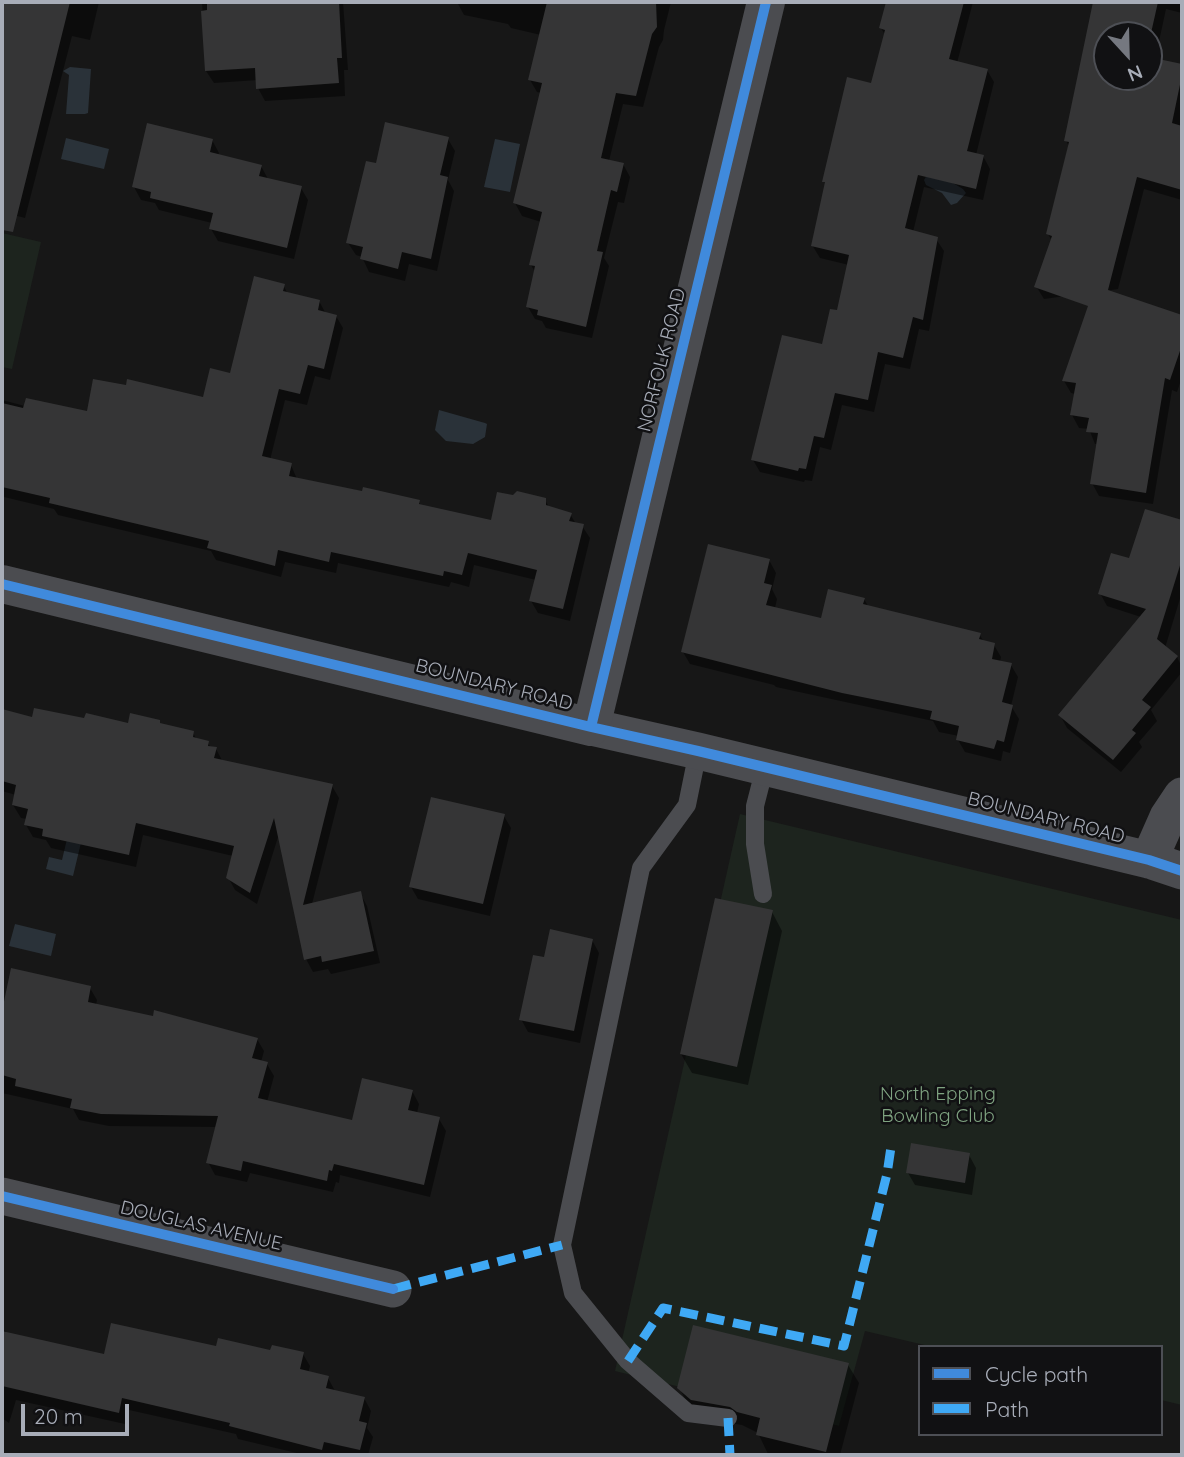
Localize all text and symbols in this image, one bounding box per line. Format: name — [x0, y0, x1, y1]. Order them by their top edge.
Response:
north arrow — [1093, 21, 1163, 91]
text: N — [1124, 60, 1146, 87]
street label: NORFOLK ROAD — [633, 286, 691, 434]
street label: BOUNDARY ROAD — [413, 654, 575, 716]
street label: BOUNDARY ROAD — [965, 787, 1127, 849]
park label: North Epping Bowling Club — [880, 1083, 996, 1127]
street label: DOUGLAS AVENUE — [118, 1196, 284, 1256]
legend — [918, 1345, 1163, 1436]
text: Cycle path — [985, 1361, 1088, 1387]
scale bar — [24, 1390, 133, 1434]
text: Path — [985, 1396, 1029, 1422]
text: 20 m — [34, 1403, 83, 1429]

